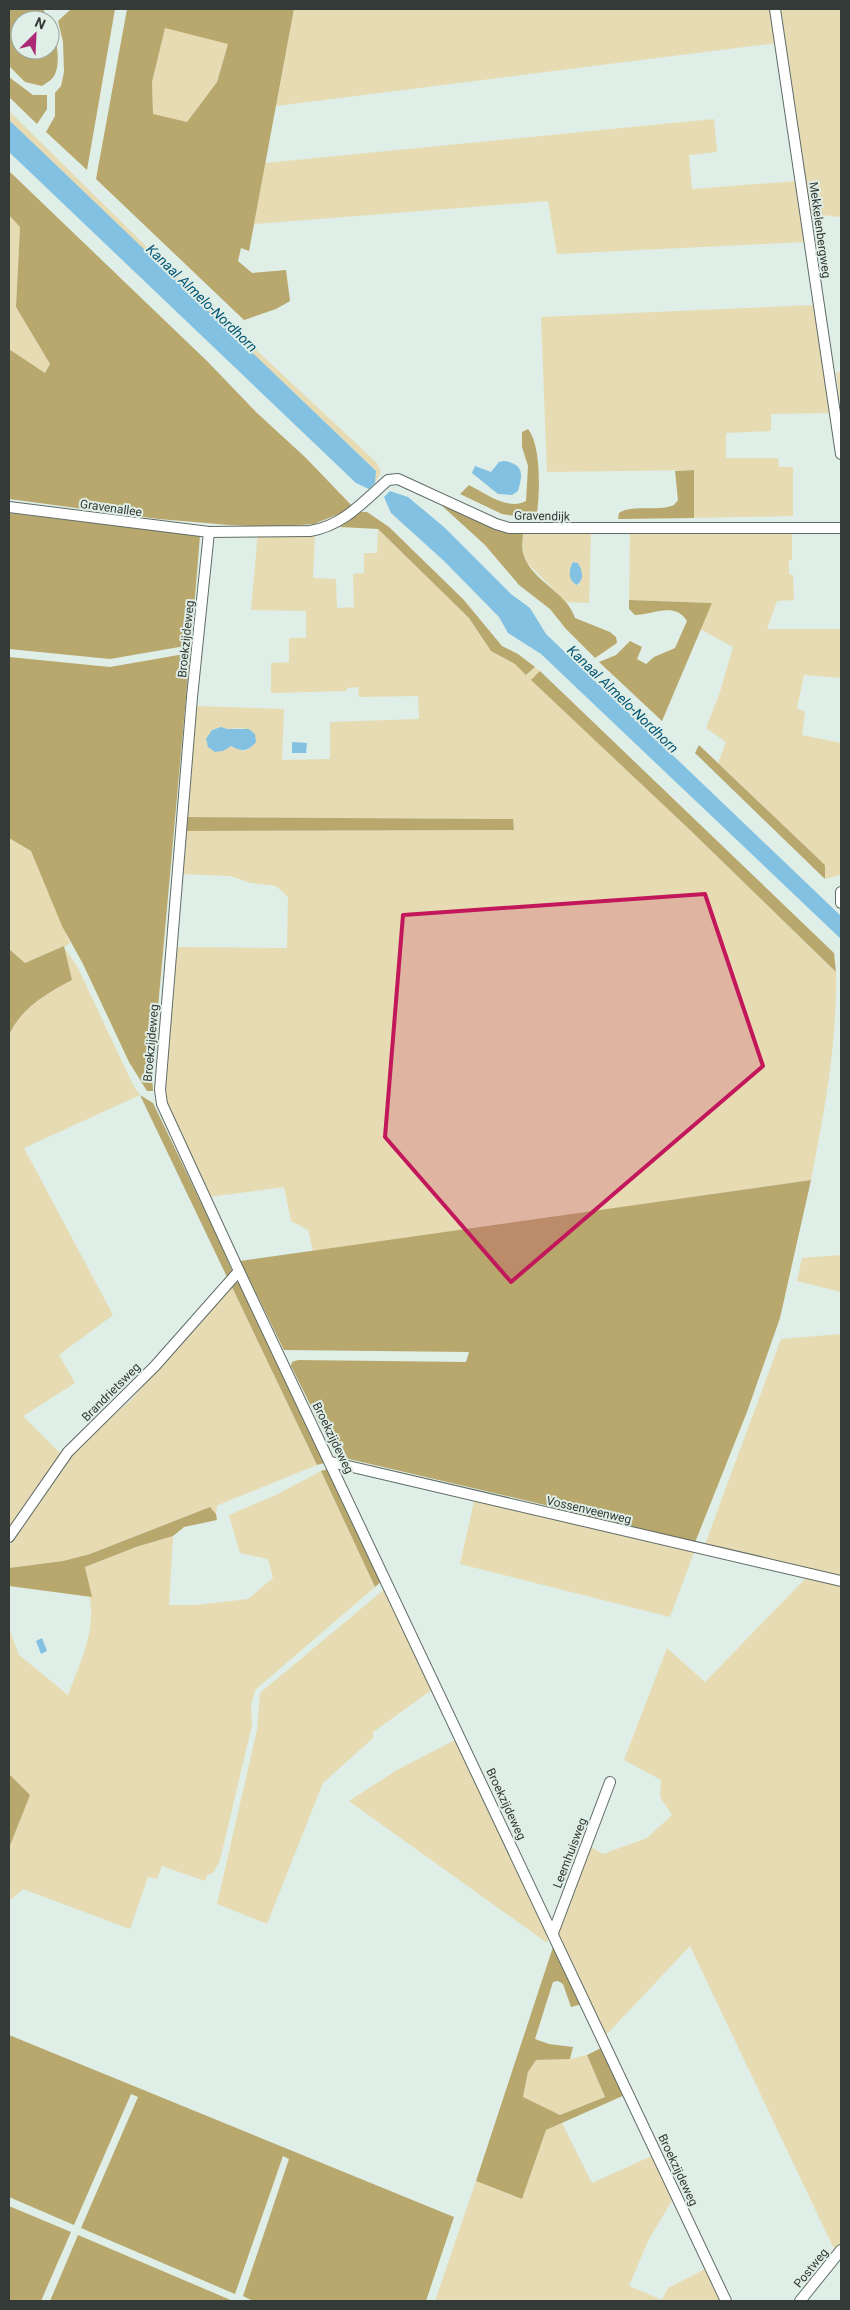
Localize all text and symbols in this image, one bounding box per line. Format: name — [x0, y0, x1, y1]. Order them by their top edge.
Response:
north arrow — [10, 10, 60, 60]
text: N — [33, 14, 48, 32]
street label: Mekkelenbergweg — [806, 181, 834, 279]
water label: Kanaal Almelo-Nordhorn — [143, 241, 261, 355]
street label: Gravenallee — [79, 497, 143, 519]
street label: Gravendijk — [514, 509, 571, 524]
street label: Broekzijdeweg — [175, 600, 197, 678]
water label: Kanaal Almelo-Nordhorn — [564, 642, 682, 756]
street label: Broekzijdeweg — [141, 1004, 161, 1082]
street label: Brandrietsweg — [79, 1360, 143, 1424]
street label: Broekzijdeweg — [310, 1400, 356, 1476]
street label: Vossenveenweg — [545, 1493, 633, 1527]
street label: Broekzijdeweg — [483, 1766, 529, 1842]
street label: Leemhuisweg — [550, 1816, 590, 1890]
street label: Broekzijdeweg — [655, 2132, 701, 2208]
street label: Postweg — [791, 2245, 831, 2291]

